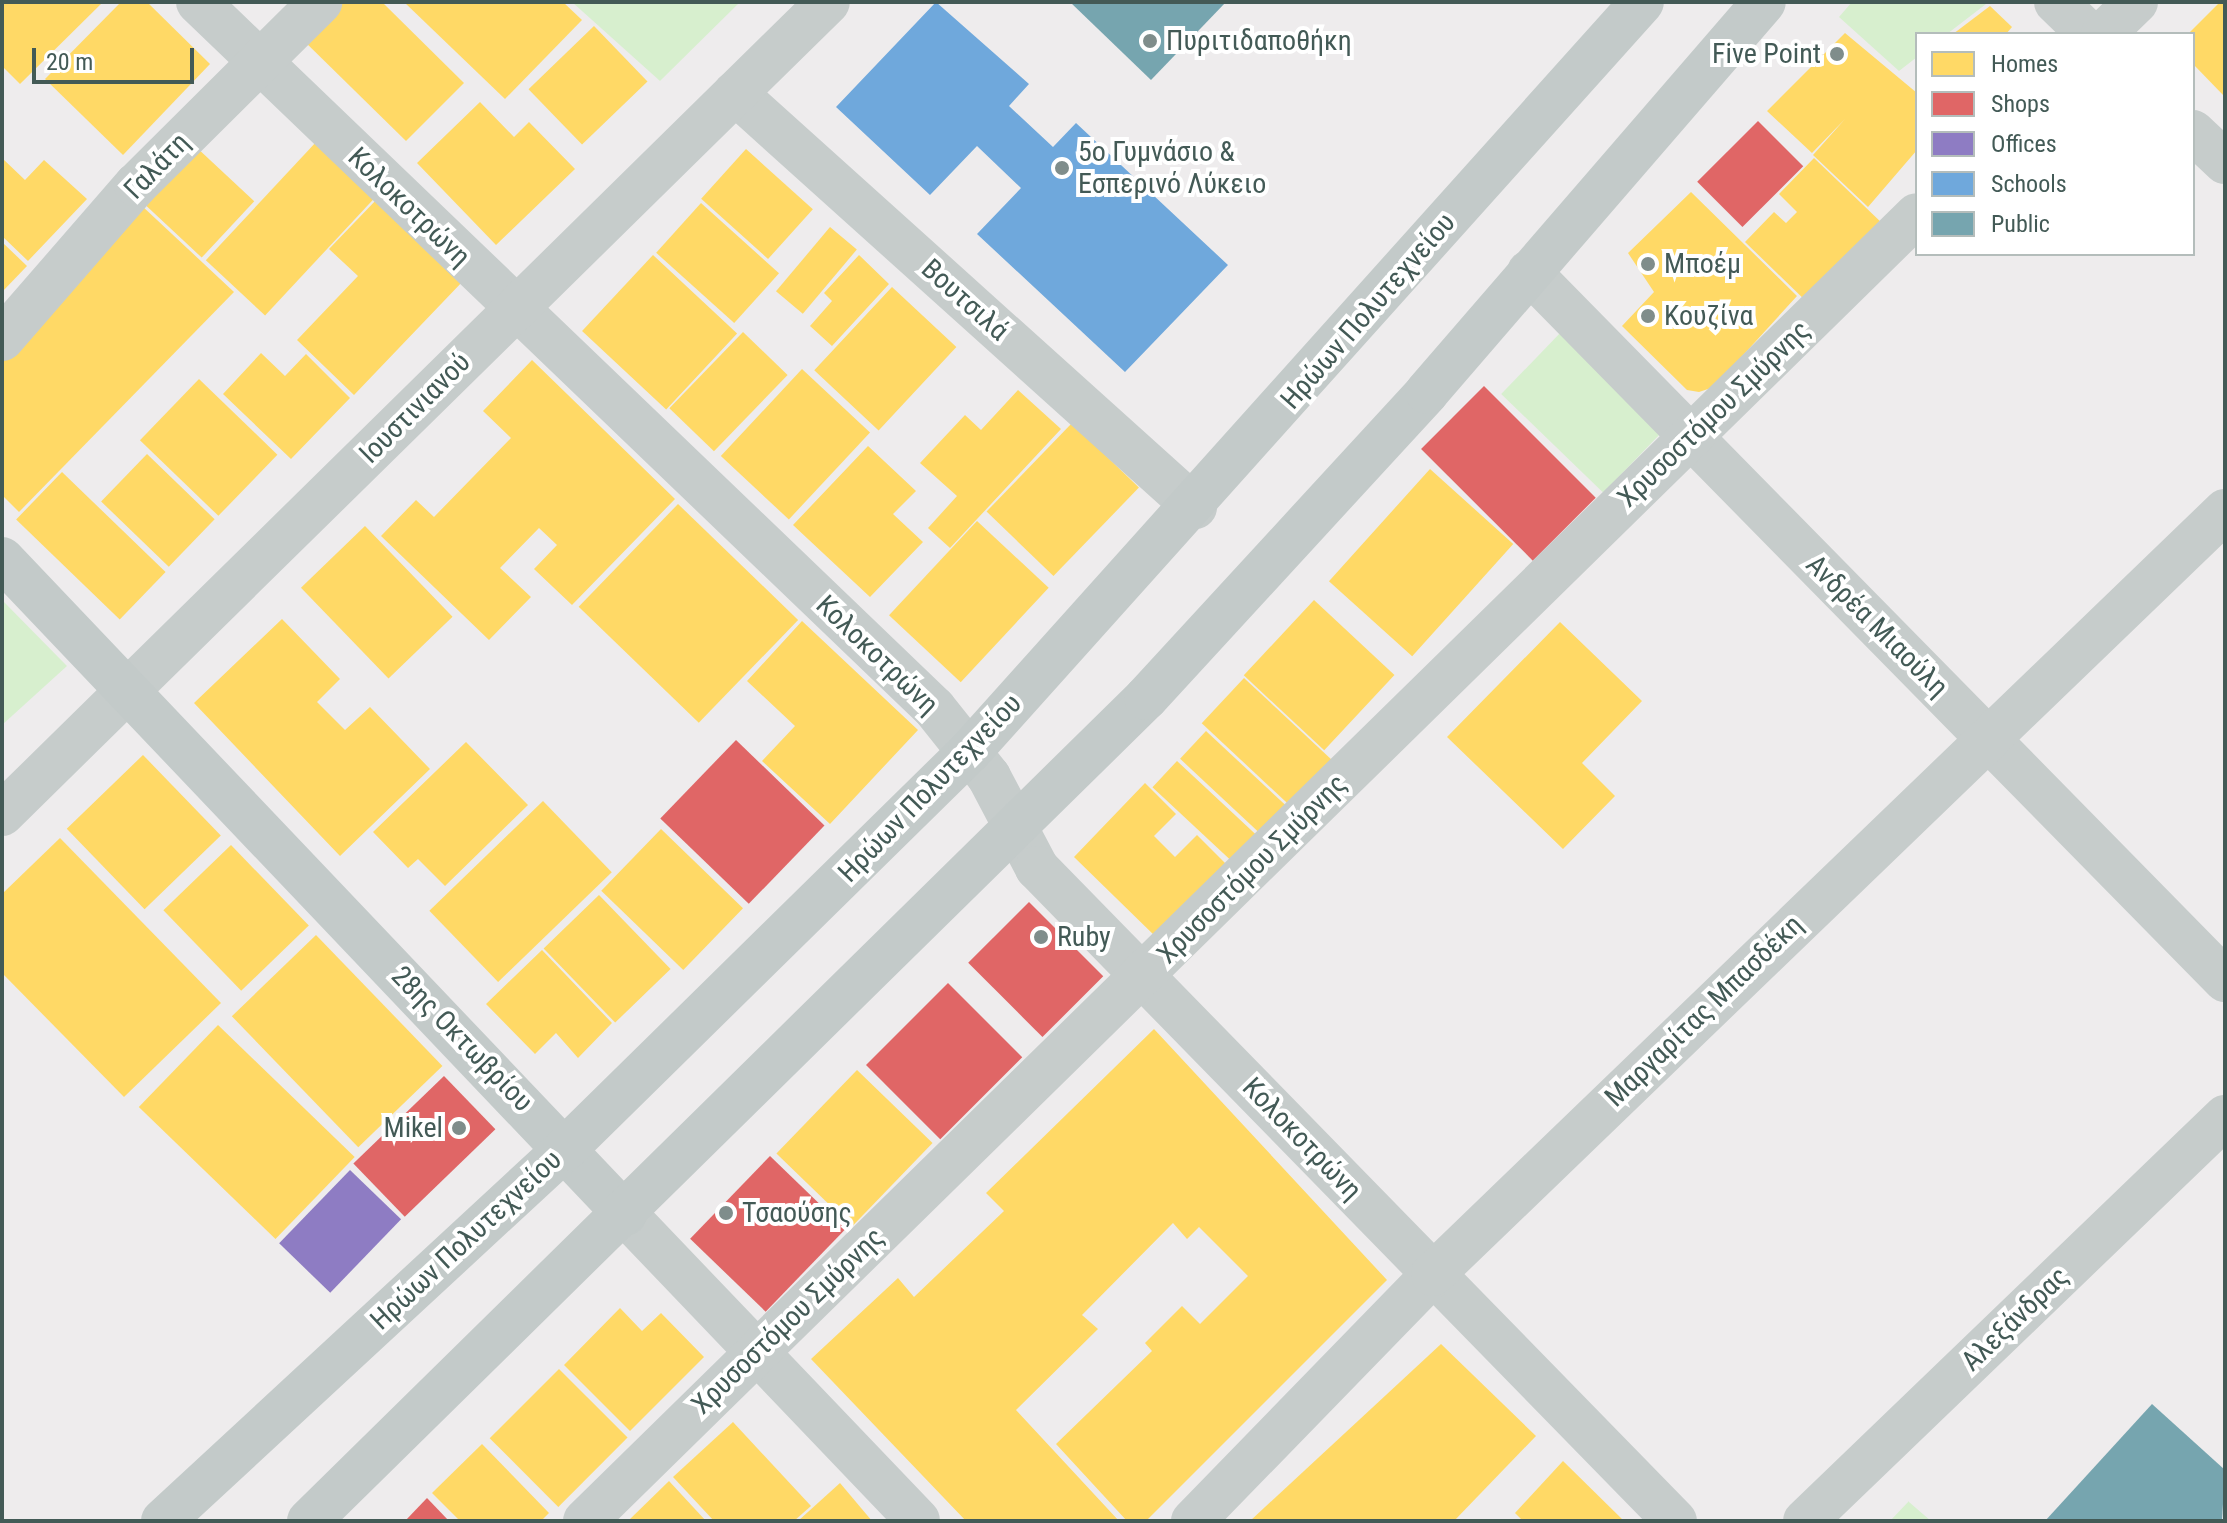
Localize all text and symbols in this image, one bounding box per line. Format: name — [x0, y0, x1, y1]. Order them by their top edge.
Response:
place label: Πυριτιδαποθήκη — [1166, 24, 1352, 58]
scale bar — [36, 32, 198, 82]
marker: Πυριτιδαποθήκη — [1141, 32, 1159, 50]
legend — [1915, 32, 2195, 256]
place label: Five Point — [1712, 37, 1821, 71]
marker: Five Point — [1828, 45, 1846, 63]
text: 20 m — [46, 48, 93, 76]
text: Homes — [1991, 50, 2058, 78]
text: Shops — [1991, 90, 2050, 118]
street label: Γαλάτη — [117, 126, 197, 206]
text: Offices — [1991, 130, 2057, 158]
place label: 5ο Γυμνάσιο & Εσπερινό Λύκειο — [1078, 135, 1266, 201]
street label: Κολοκοτρώνη — [341, 140, 477, 274]
marker: 5ο Γυμνάσιο & Εσπερινό Λύκειο — [1053, 159, 1071, 177]
text: Schools — [1991, 170, 2067, 198]
street label: Ηρώων Πολυτεχνείου — [1274, 206, 1462, 416]
text: Public — [1991, 210, 2050, 238]
place label: Μποέμ — [1664, 247, 1741, 281]
street label: Βουτσιλά — [915, 252, 1015, 348]
marker: Μποέμ — [1639, 255, 1657, 273]
place label: Κουζίνα — [1664, 299, 1753, 333]
marker: Κουζίνα — [1639, 307, 1657, 325]
street label: Χρυσοστόμου Σμύρνης — [1611, 314, 1817, 514]
street label: Ιουστινιανού — [353, 346, 477, 470]
street label: Ανδρέα Μιαούλη — [1799, 548, 1955, 704]
street label: Κολοκοτρώνη — [809, 588, 945, 722]
street label: Ηρώων Πολυτεχνείου — [832, 687, 1028, 889]
street label: Χρυσοστόμου Σμύρνης — [1150, 767, 1354, 971]
street label: Μαργαρίτας Μπασδέκη — [1598, 908, 1810, 1114]
place label: Ruby — [1057, 920, 1111, 954]
marker: Ruby — [1032, 928, 1050, 946]
street label: 28ης Οκτωβρίου — [384, 959, 540, 1119]
street label: Κολοκοτρώνη — [1235, 1071, 1369, 1207]
place label: Mikel — [384, 1111, 443, 1145]
marker: Mikel — [450, 1119, 468, 1137]
street label: Ηρώων Πολυτεχνείου — [364, 1143, 568, 1337]
place label: Τσαούσης — [742, 1196, 852, 1230]
marker: Τσαούσης — [717, 1204, 735, 1222]
street label: Χρυσοστόμου Σμύρνης — [685, 1221, 891, 1421]
street label: Αλεξάνδρας — [1955, 1260, 2075, 1378]

